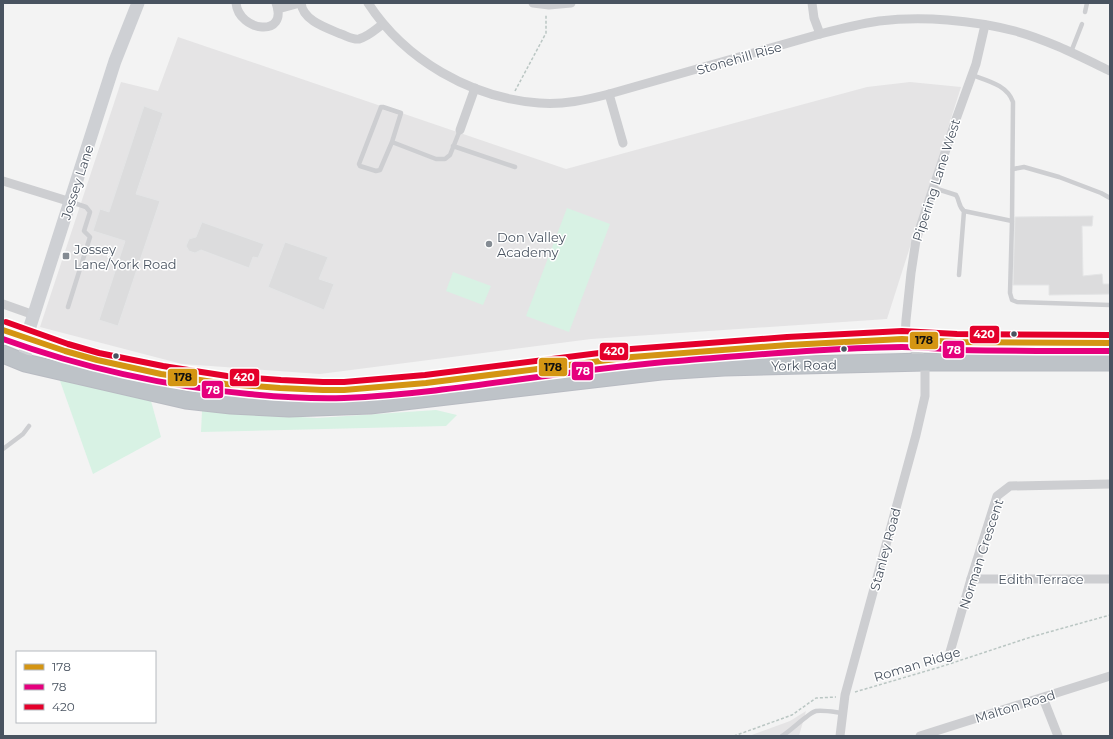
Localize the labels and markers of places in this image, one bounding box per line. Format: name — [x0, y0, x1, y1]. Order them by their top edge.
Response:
place label: Don Valley Academy — [497, 229, 567, 260]
marker: Don Valley Academy — [484, 239, 494, 249]
place label: Jossey Lane/York Road — [73, 241, 177, 272]
marker: Jossey Lane/York Road — [61, 251, 71, 261]
unlabelled marker — [1009, 329, 1019, 339]
unlabelled marker — [839, 344, 849, 354]
unlabelled marker — [111, 351, 121, 361]

